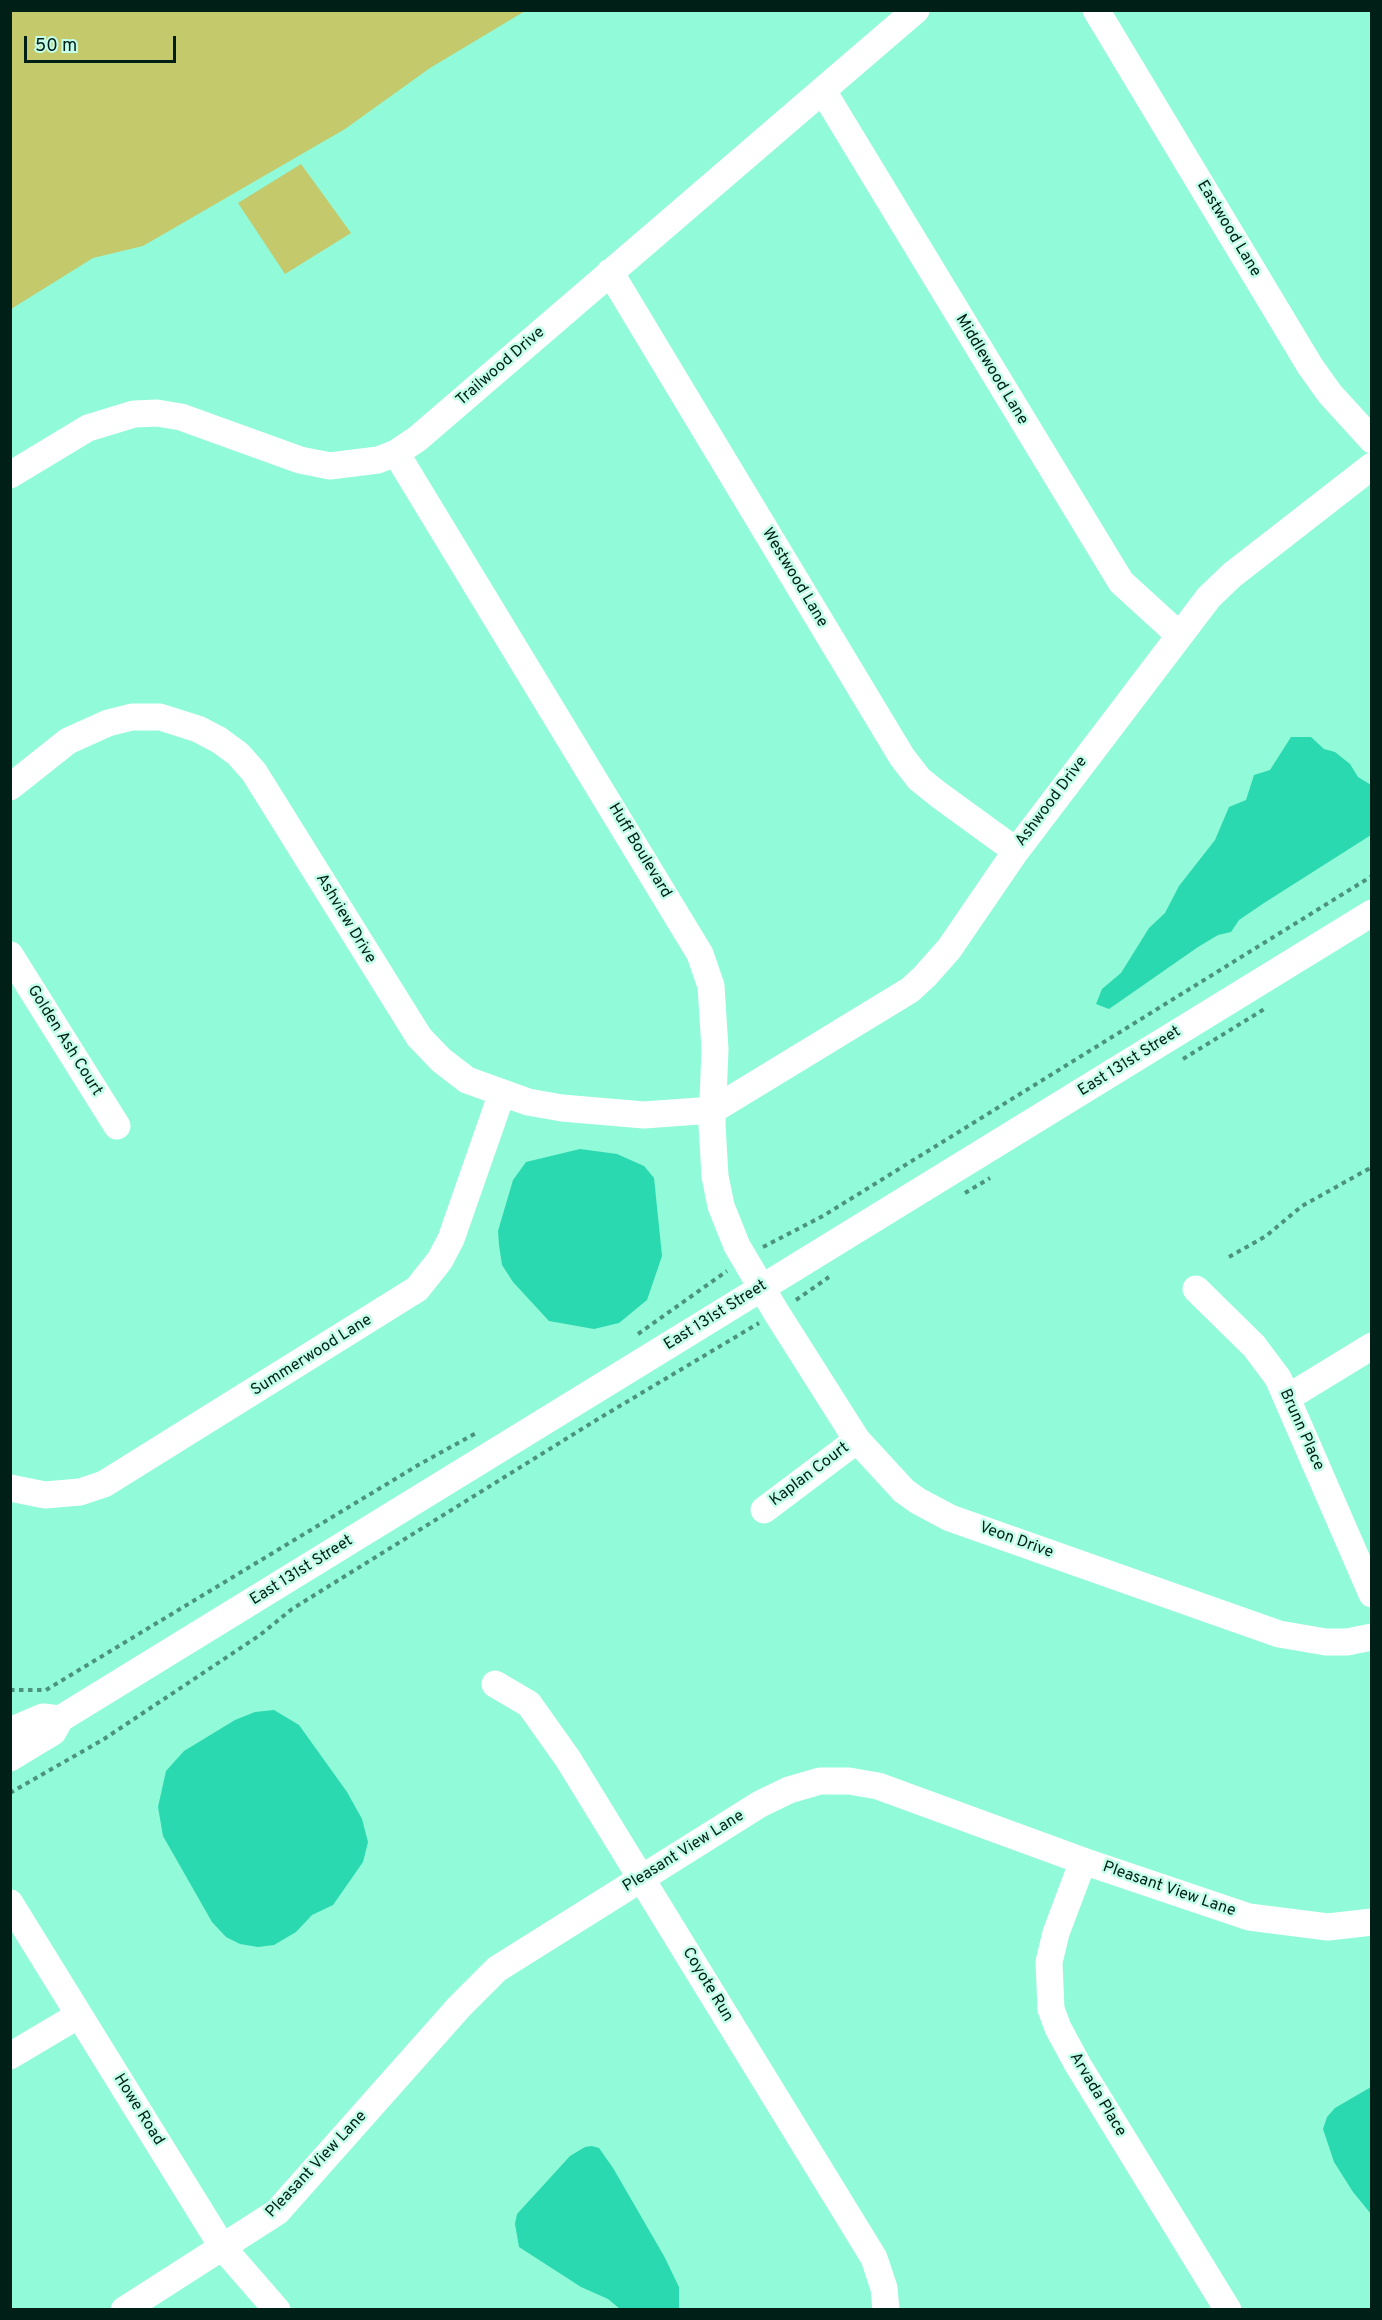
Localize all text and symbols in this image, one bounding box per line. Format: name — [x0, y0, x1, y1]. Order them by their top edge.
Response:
scale bar — [27, 24, 178, 62]
text: 50 m — [35, 35, 77, 58]
street label: Eastwood Lane — [1192, 177, 1264, 281]
street label: Middlewood Lane — [950, 311, 1032, 429]
street label: Trailwood Drive — [453, 323, 549, 411]
street label: Westwood Lane — [757, 525, 831, 631]
street label: Ashwood Drive — [1012, 753, 1092, 851]
street label: Huff Boulevard — [603, 800, 675, 902]
street label: Ashview Drive — [311, 871, 379, 967]
street label: Golden Ash Court — [22, 982, 106, 1100]
street label: East 131st Street — [1075, 1023, 1185, 1101]
street label: East 131st Street — [661, 1277, 771, 1355]
street label: Summerwood Lane — [248, 1311, 376, 1401]
street label: Brunn Place — [1274, 1386, 1328, 1474]
street label: Kaplan Court — [766, 1439, 854, 1511]
street label: Veon Drive — [976, 1519, 1056, 1563]
street label: East 131st Street — [247, 1532, 357, 1610]
street label: Pleasant View Lane — [620, 1807, 748, 1897]
street label: Pleasant View Lane — [1100, 1858, 1238, 1922]
street label: Coyote Run — [677, 1944, 737, 2026]
street label: Arvada Place — [1064, 2050, 1130, 2140]
street label: Howe Road — [108, 2071, 168, 2149]
street label: Pleasant View Lane — [262, 2108, 372, 2222]

